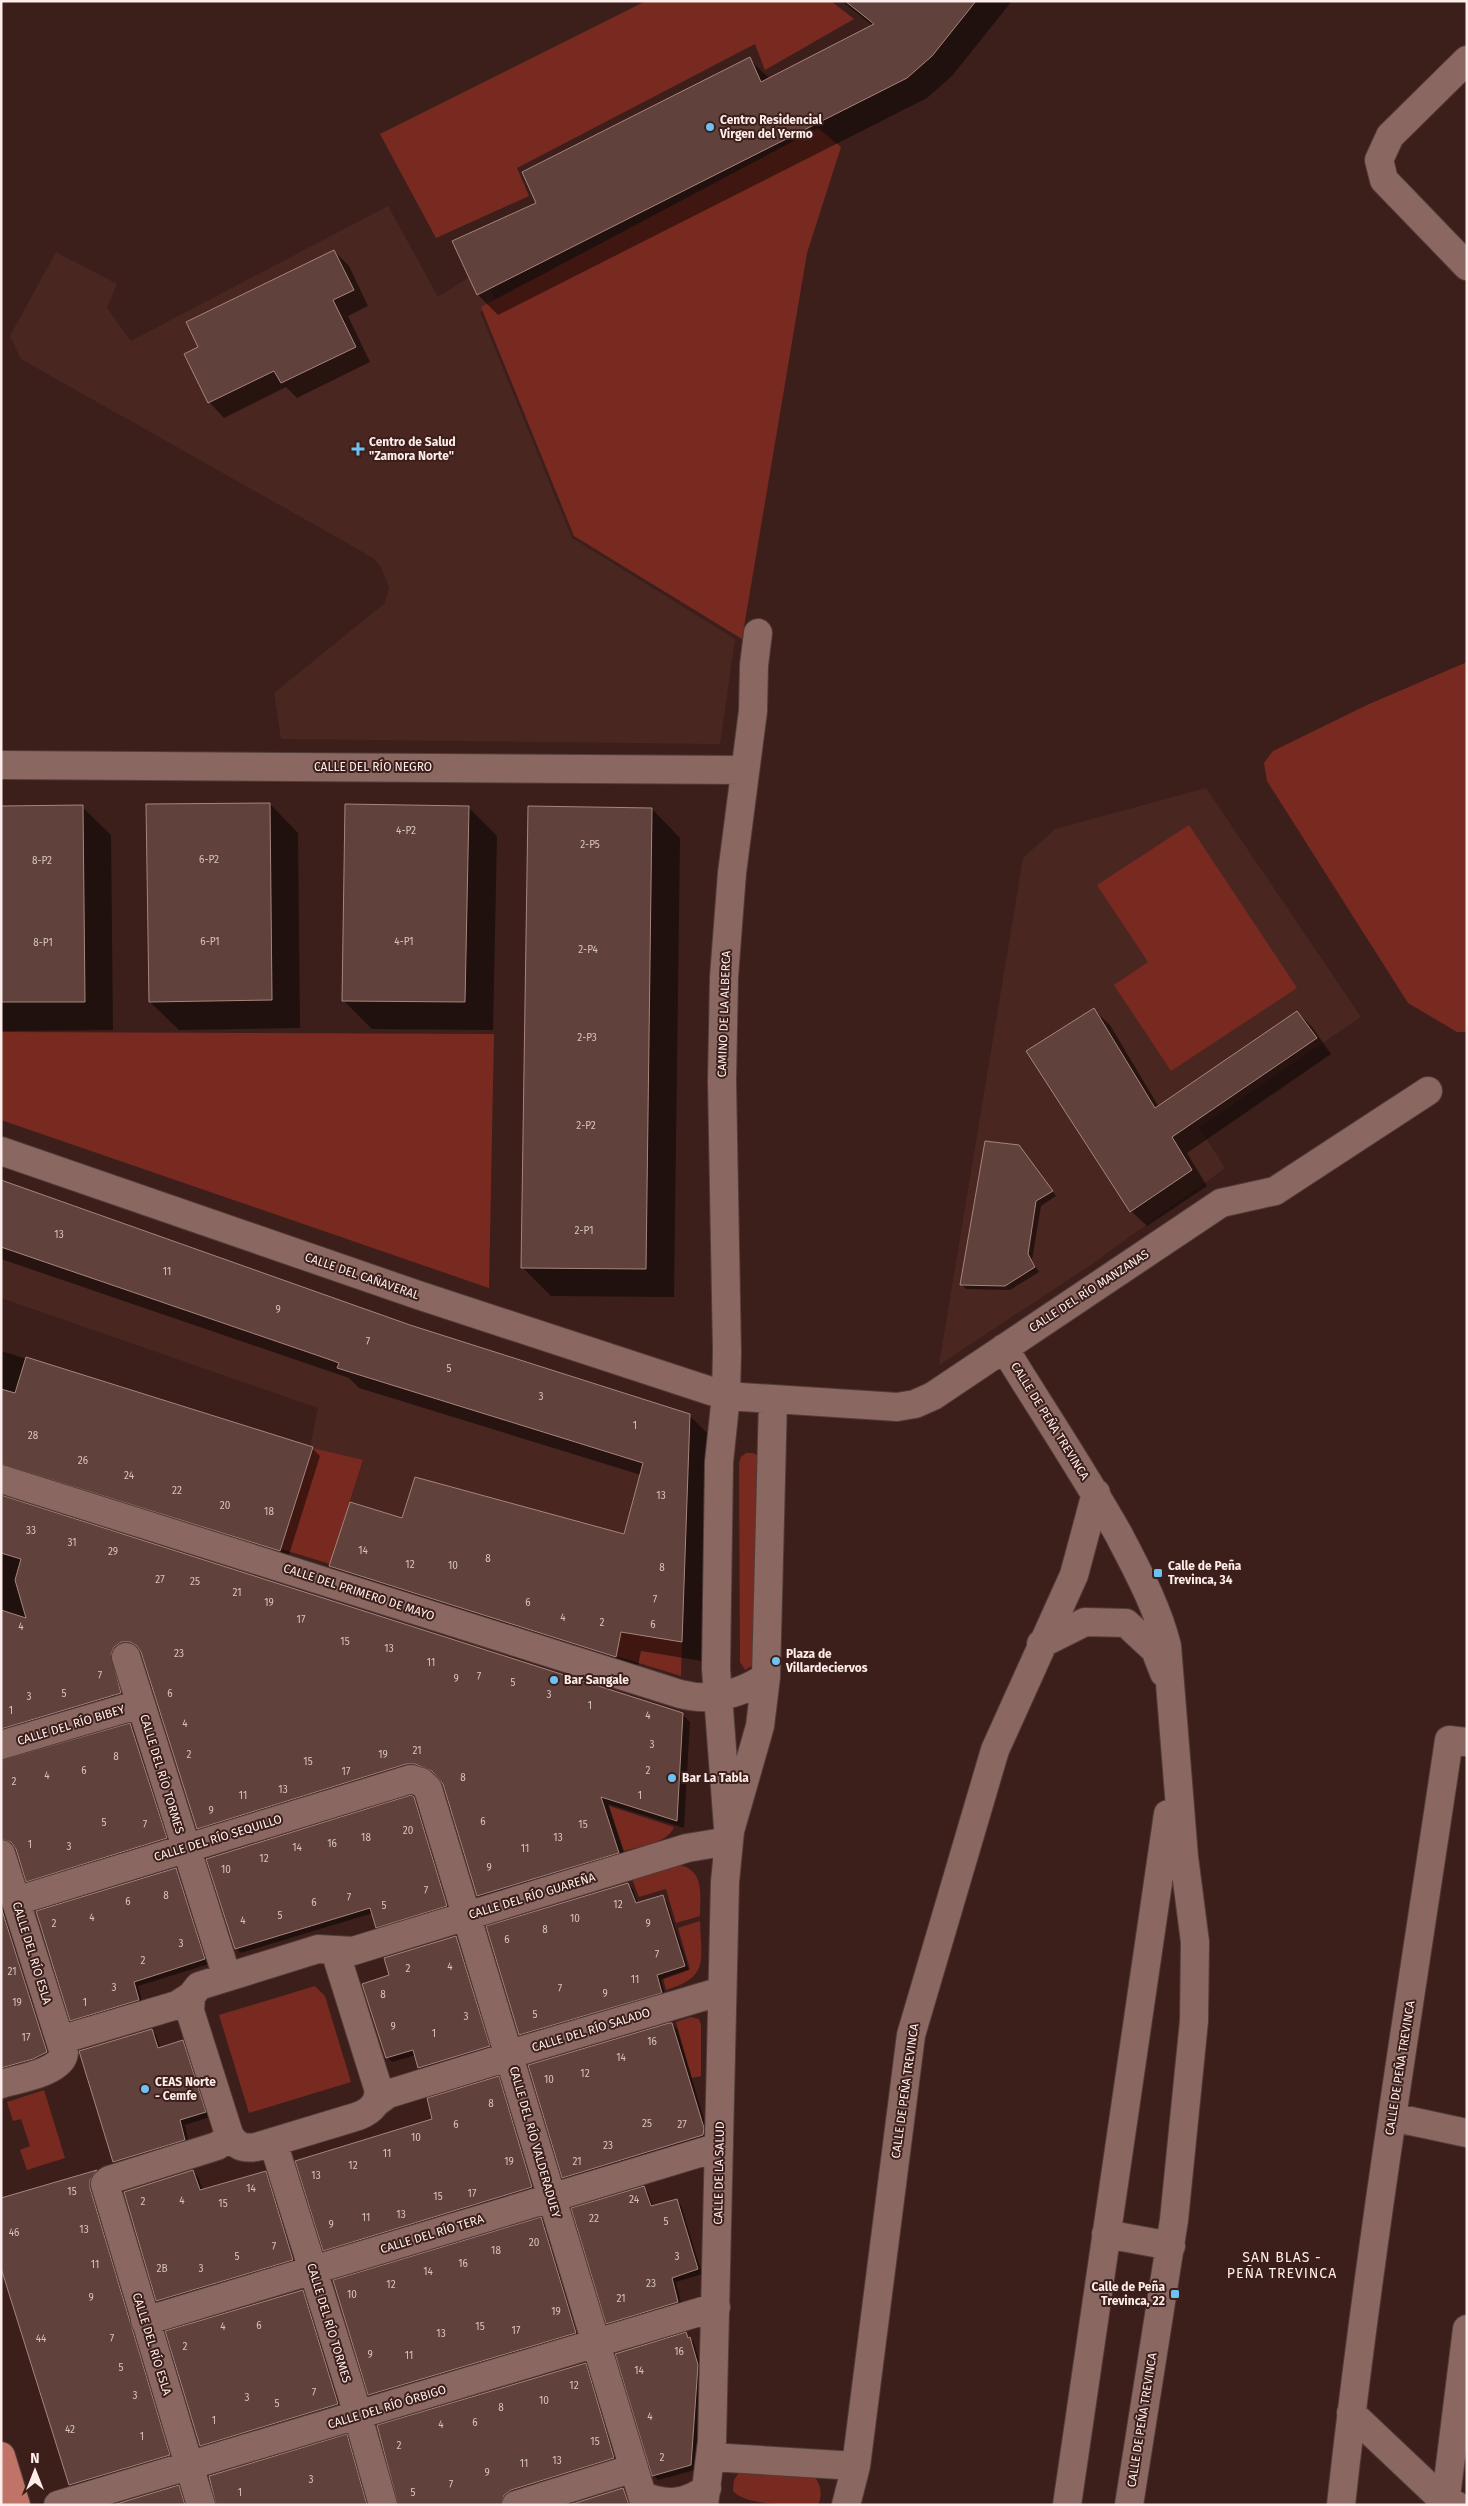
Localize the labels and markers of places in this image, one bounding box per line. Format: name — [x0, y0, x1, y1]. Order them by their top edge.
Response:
place label: Centro Residencial Virgen del Yermo — [719, 113, 823, 141]
marker: Centro Residencial Virgen del Yermo — [704, 121, 716, 133]
place label: Centro de Salud "Zamora Norte" — [369, 435, 456, 463]
marker: Centro de Salud "Zamora Norte" — [351, 442, 365, 456]
place label: Calle de Peña Trevinca, 34 — [1168, 1559, 1242, 1587]
marker: Calle de Peña Trevinca, 34 — [1152, 1567, 1164, 1579]
place label: Plaza de Villardeciervos — [785, 1647, 868, 1675]
marker: Plaza de Villardeciervos — [770, 1655, 782, 1667]
place label: Bar Sangale — [564, 1673, 629, 1687]
marker: Bar Sangale — [548, 1674, 560, 1686]
place label: Bar La Tabla — [682, 1771, 749, 1785]
marker: Bar La Tabla — [666, 1772, 678, 1784]
place label: CEAS Norte - Cemfe — [155, 2075, 216, 2103]
marker: CEAS Norte - Cemfe — [139, 2083, 151, 2095]
place label: Calle de Peña Trevinca, 22 — [1092, 2280, 1165, 2308]
marker: Calle de Peña Trevinca, 22 — [1169, 2288, 1181, 2300]

